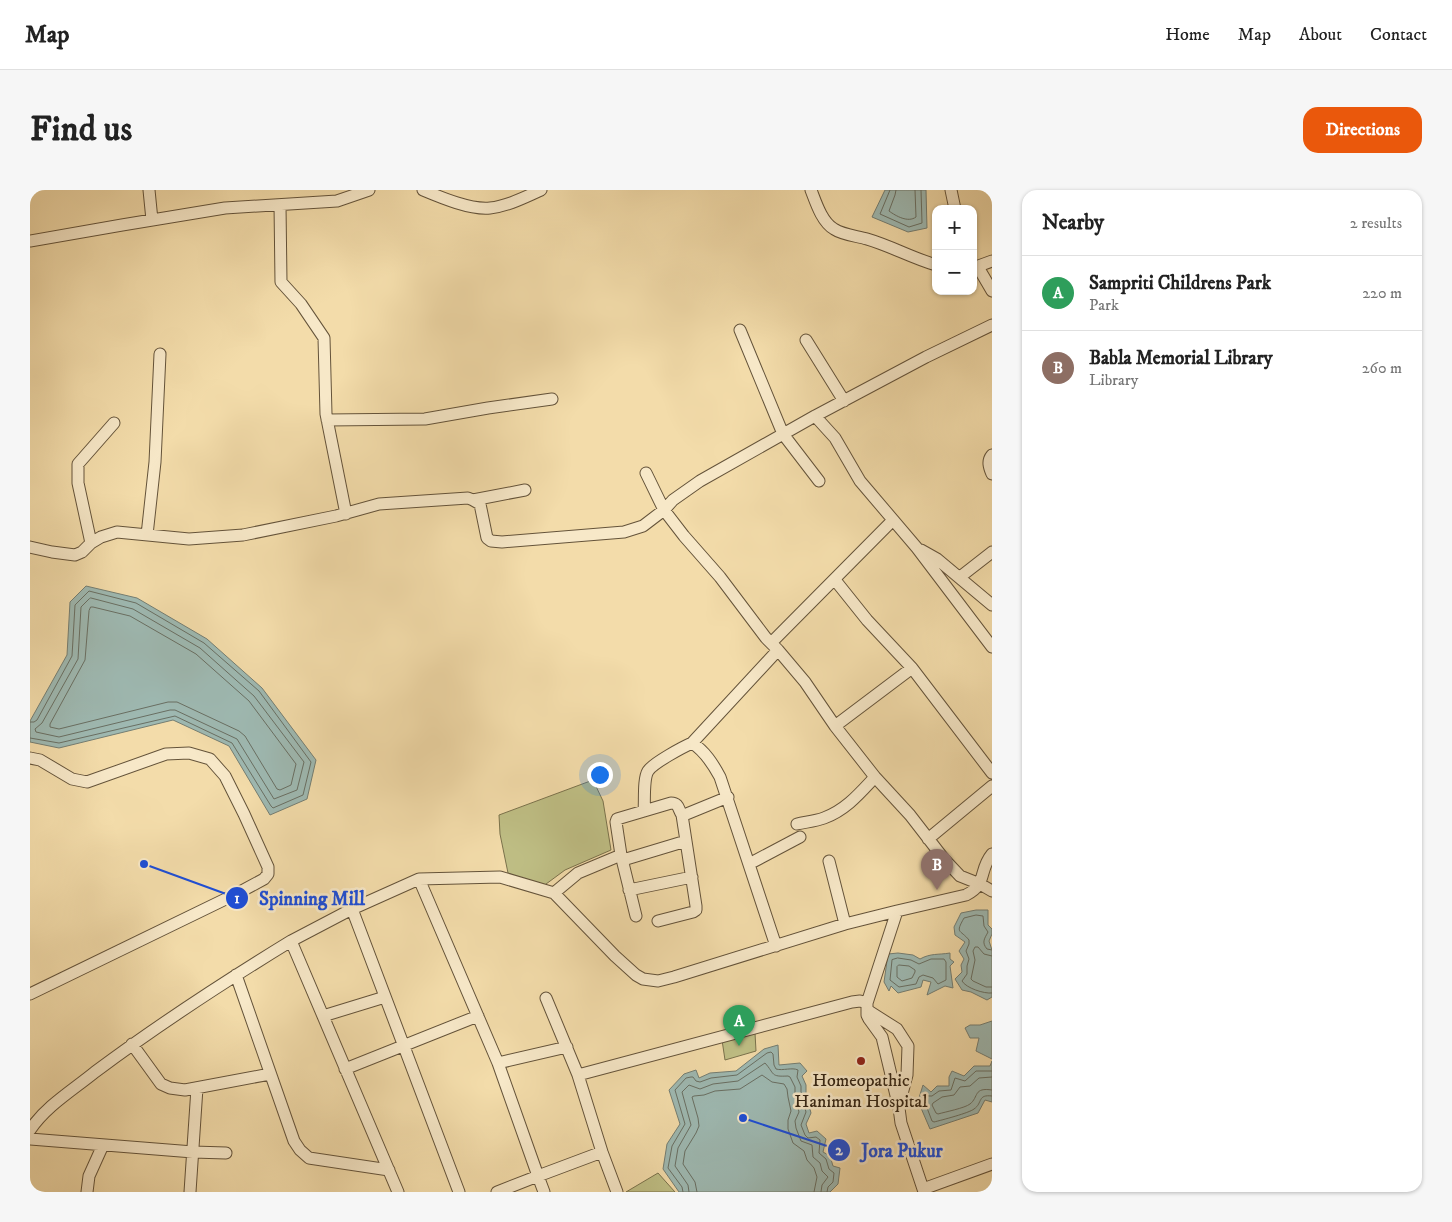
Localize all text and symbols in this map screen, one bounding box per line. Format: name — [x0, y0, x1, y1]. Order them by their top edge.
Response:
text: Map — [25, 20, 69, 50]
text: Home — [1165, 24, 1210, 46]
text: Map — [1238, 24, 1271, 46]
text: About — [1299, 24, 1342, 46]
text: Contact — [1370, 24, 1427, 46]
button: Directions — [1303, 107, 1422, 153]
text: Find us — [30, 108, 132, 152]
map controls — [932, 205, 977, 295]
button: + — [932, 205, 977, 250]
text: Nearby — [1042, 210, 1104, 236]
text: 2 results — [1350, 213, 1402, 233]
button: − — [932, 250, 977, 295]
text: Sampriti Childrens Park — [1089, 272, 1271, 295]
text: A — [1053, 283, 1063, 303]
text: 220 m — [1362, 283, 1402, 303]
text: Park — [1089, 295, 1119, 315]
text: Babla Memorial Library — [1089, 347, 1273, 370]
text: B — [1053, 358, 1063, 378]
text: 260 m — [1362, 358, 1402, 378]
text: Library — [1089, 370, 1138, 390]
your location — [587, 762, 613, 788]
pin: B — [921, 849, 953, 890]
callout: Spinning Mill — [224, 881, 375, 915]
text: Spinning Mill — [259, 888, 365, 911]
text: 1 — [234, 889, 240, 908]
pin: A — [723, 1005, 755, 1046]
marker: Homeopathic Haniman Hospital — [855, 1055, 867, 1067]
place label: Homeopathic Haniman Hospital — [794, 1070, 928, 1113]
callout: Jora Pukur — [826, 1133, 952, 1167]
text: Jora Pukur — [859, 1140, 944, 1163]
text: 2 — [835, 1141, 843, 1160]

